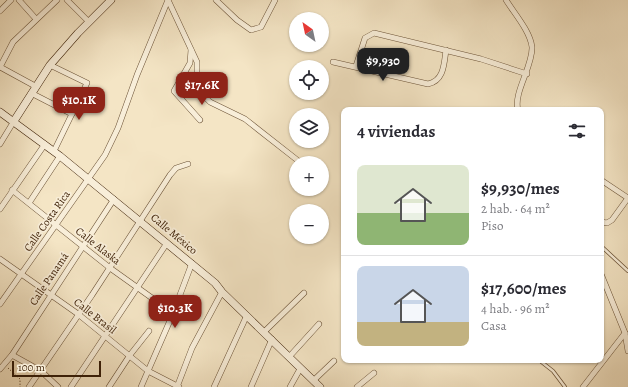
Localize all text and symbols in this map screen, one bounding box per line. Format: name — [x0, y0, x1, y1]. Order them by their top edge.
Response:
north arrow — [289, 12, 329, 52]
map controls — [289, 12, 329, 244]
pin: $9,930 — [350, 48, 416, 82]
text: $9,930 — [366, 52, 400, 69]
button: locate — [289, 60, 329, 100]
pin: $17.6K — [169, 72, 235, 106]
text: $17.6K — [185, 76, 219, 93]
pin: $10.1K — [46, 87, 112, 121]
text: $10.1K — [62, 91, 96, 108]
button: layers — [289, 108, 329, 148]
text: 4 viviendas — [357, 120, 435, 143]
icon: filters — [566, 120, 588, 142]
button: + — [289, 156, 329, 196]
text: $9,930/mes — [481, 177, 560, 200]
icon: home — [389, 181, 437, 229]
street label: Calle Costa Rica — [20, 187, 74, 255]
text: 2 hab. · 64 m² — [481, 200, 550, 217]
button: − — [289, 204, 329, 244]
street label: Calle México — [147, 210, 201, 258]
text: Piso — [481, 217, 503, 234]
street label: Calle Alaska — [72, 224, 124, 269]
street label: Calle Panamá — [26, 249, 73, 308]
text: $17,600/mes — [481, 277, 567, 300]
icon: home — [389, 282, 437, 330]
street label: Calle Brasil — [71, 295, 120, 338]
pin: $10.3K — [142, 295, 208, 329]
text: $10.3K — [158, 299, 192, 316]
text: 4 hab. · 96 m² — [481, 300, 550, 317]
text: Casa — [481, 317, 506, 334]
scale bar — [12, 359, 101, 378]
text: 100 m — [18, 360, 45, 375]

